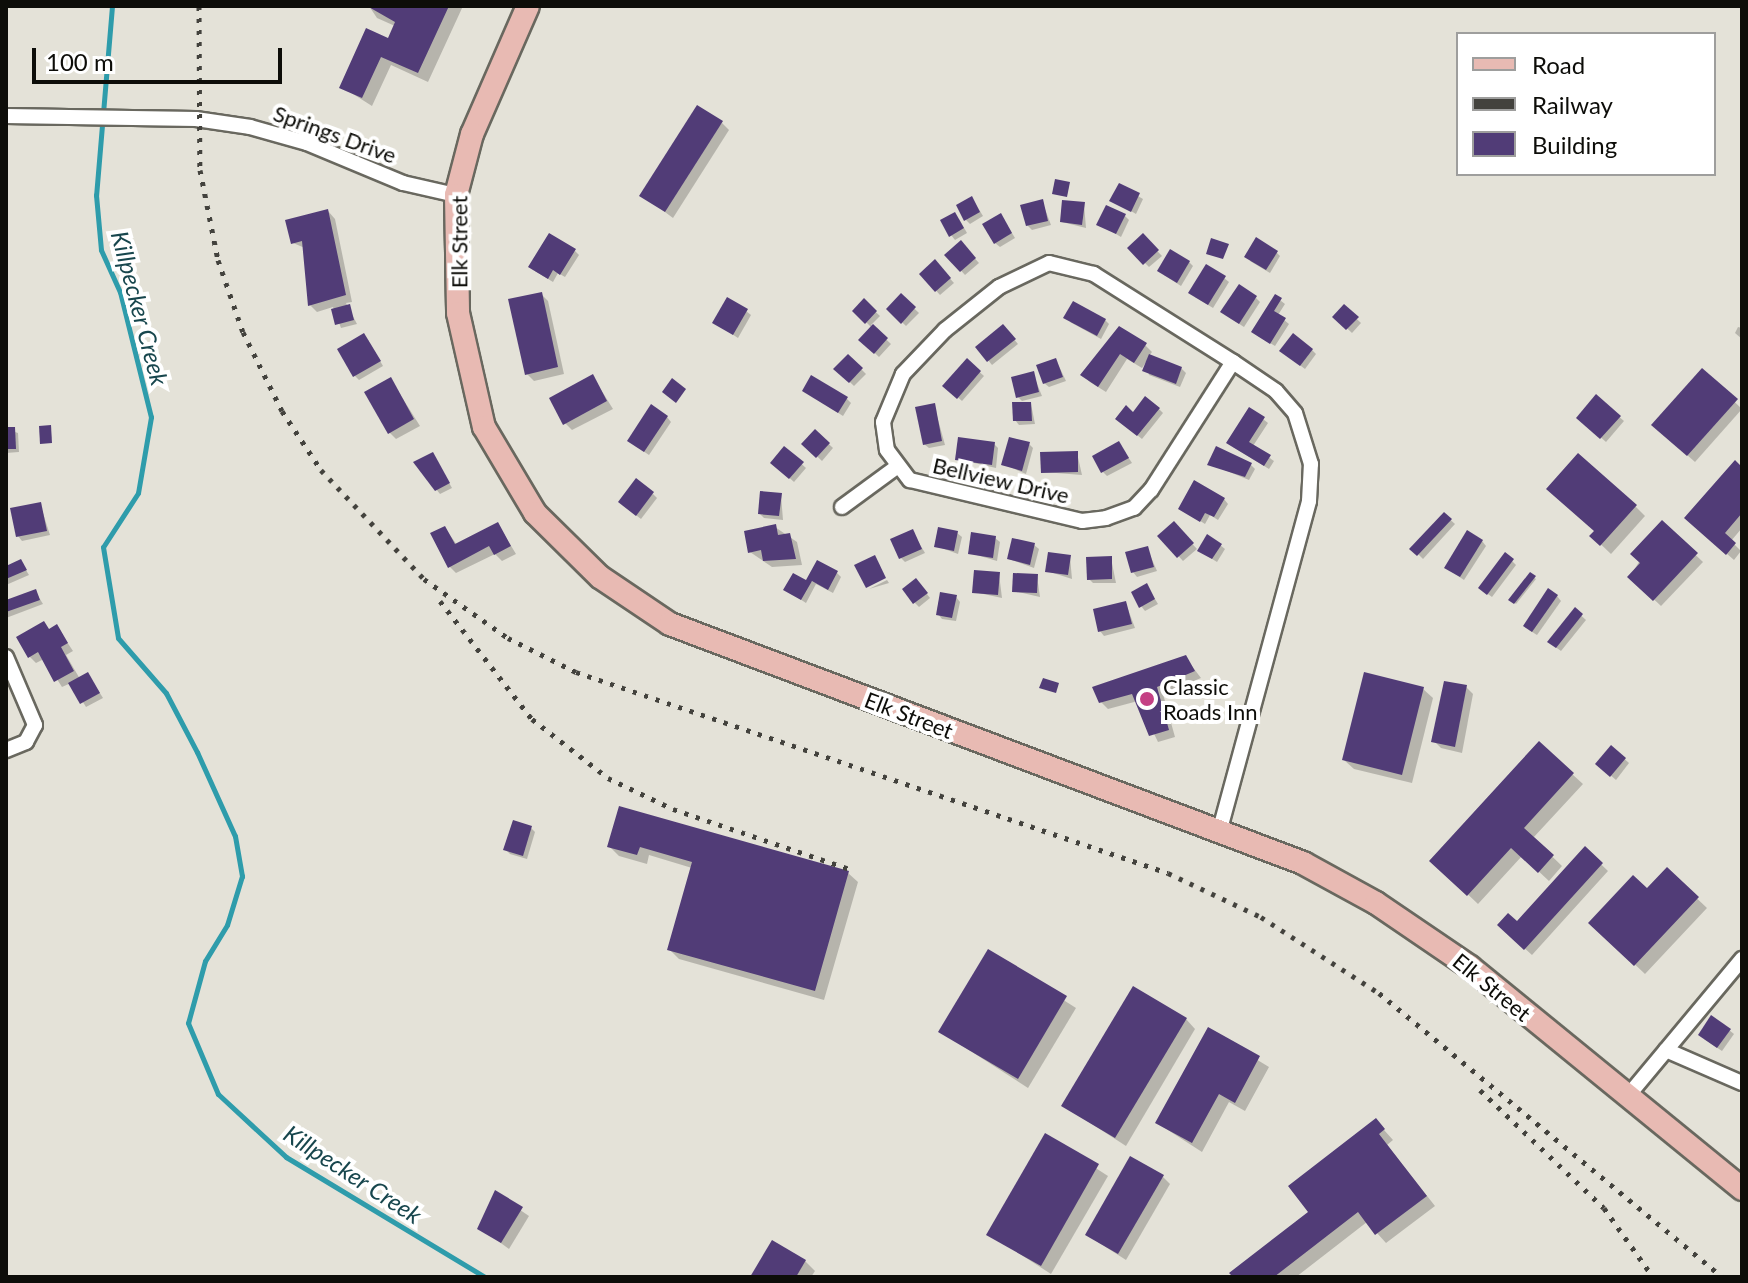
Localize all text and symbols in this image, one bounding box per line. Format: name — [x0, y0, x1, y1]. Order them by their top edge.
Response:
scale bar — [36, 32, 286, 82]
legend — [1456, 32, 1716, 176]
text: 100 m — [46, 47, 114, 76]
text: Road — [1532, 50, 1585, 79]
text: Railway — [1532, 90, 1613, 119]
street label: Springs Drive — [270, 100, 400, 168]
text: Building — [1532, 130, 1617, 159]
street label: Elk Street — [446, 196, 472, 288]
water label: Killpecker Creek — [106, 227, 174, 389]
street label: Bellview Drive — [930, 451, 1072, 509]
place label: Classic Roads Inn — [1163, 673, 1258, 724]
street label: Elk Street — [861, 686, 957, 744]
marker: Classic Roads Inn — [1138, 690, 1156, 708]
street label: Elk Street — [1448, 948, 1536, 1026]
water label: Killpecker Creek — [278, 1119, 428, 1229]

